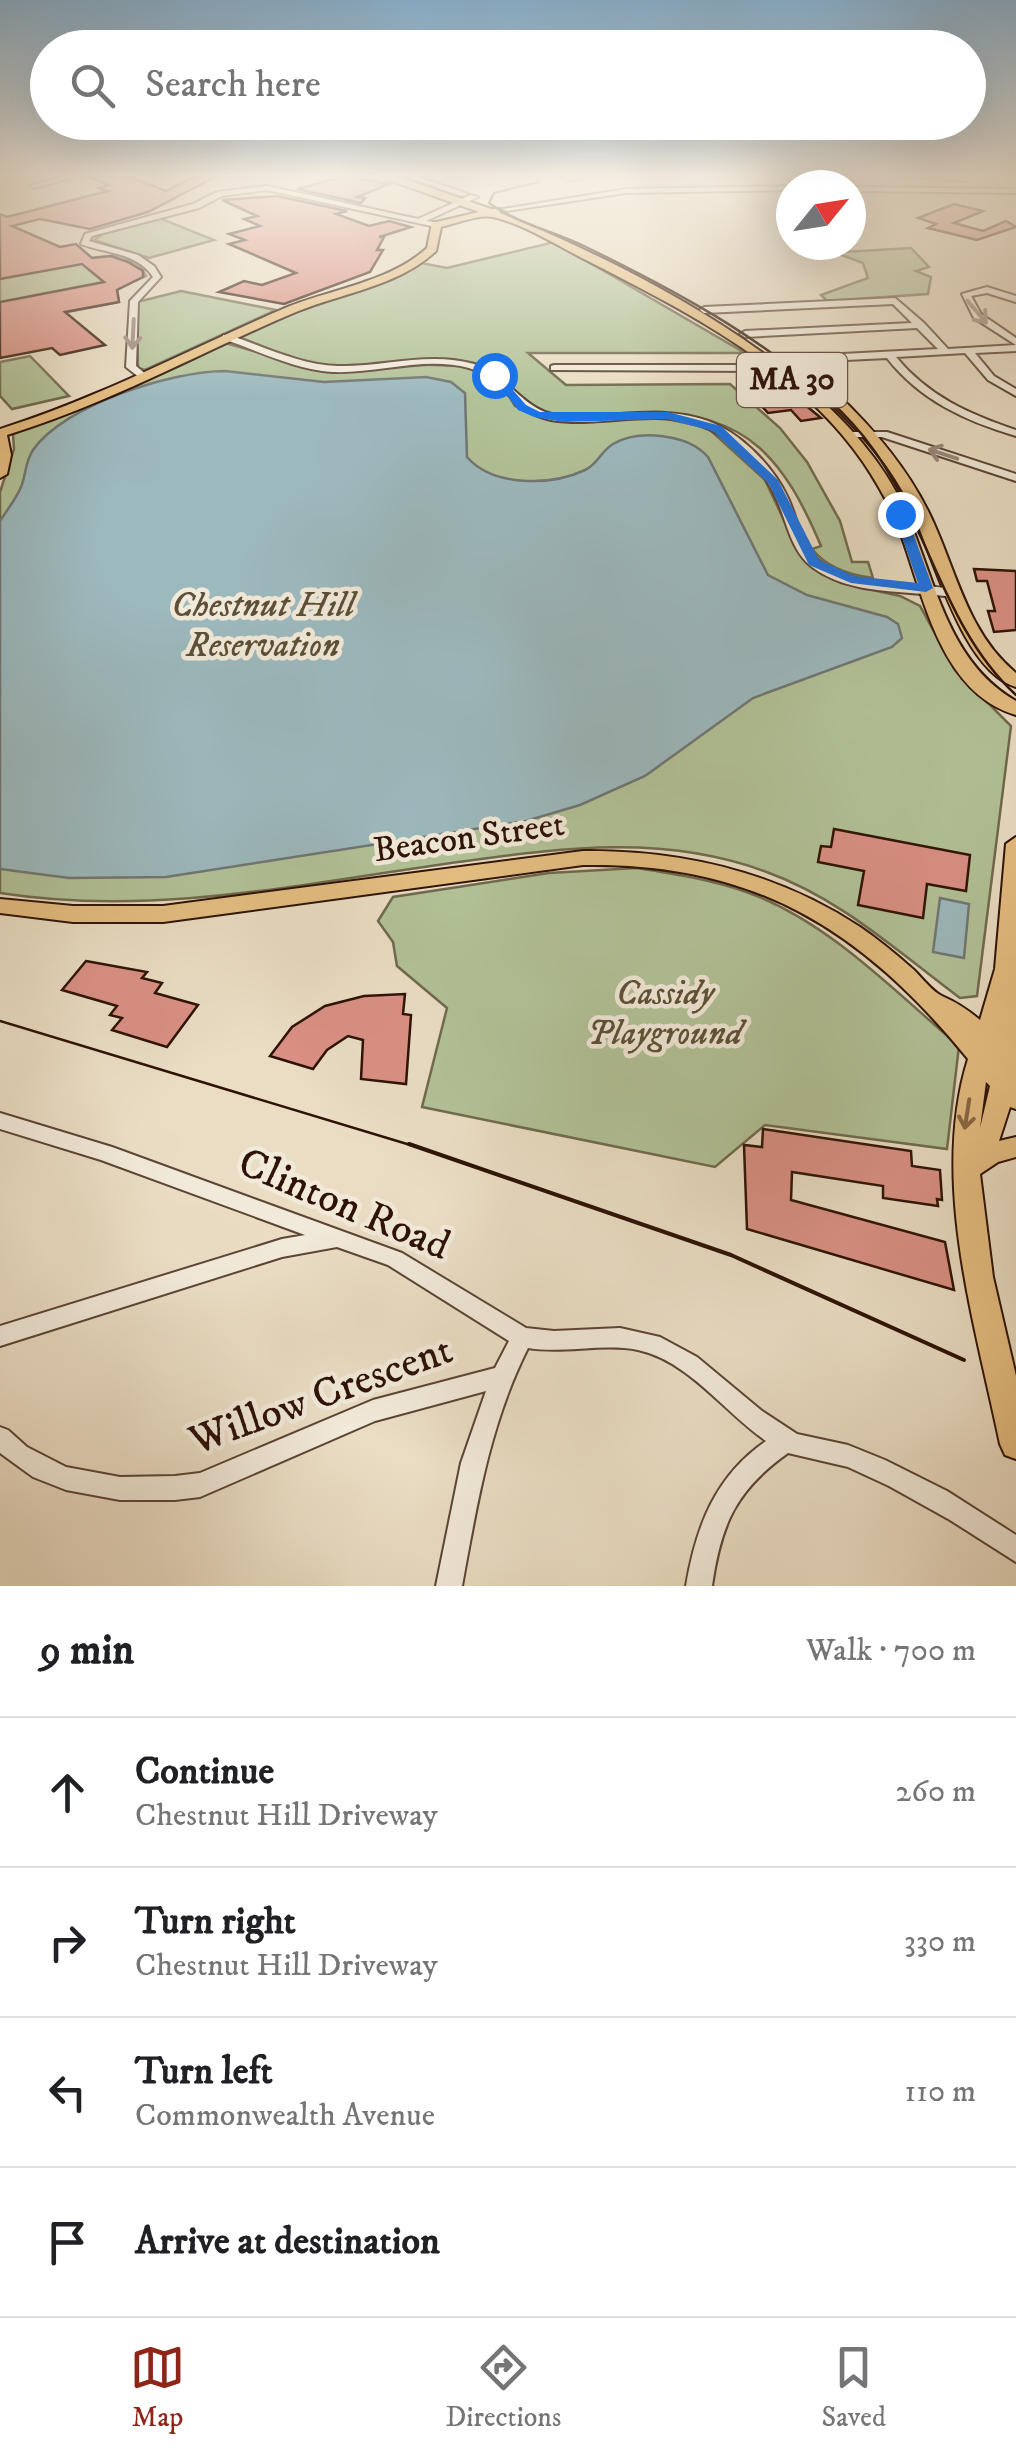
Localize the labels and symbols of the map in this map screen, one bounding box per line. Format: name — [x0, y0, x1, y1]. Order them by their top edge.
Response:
north arrow — [776, 170, 866, 260]
one-way arrow — [966, 299, 988, 325]
one-way arrow — [123, 318, 142, 350]
route start — [472, 353, 518, 399]
road number: MA 30 — [737, 353, 847, 407]
one-way arrow — [927, 443, 959, 461]
route end — [878, 492, 924, 538]
park label: Chestnut Hill Reservation — [171, 584, 359, 668]
street label: Beacon Street — [371, 803, 567, 873]
park label: Cassidy Playground — [588, 972, 748, 1056]
one-way arrow — [958, 1097, 976, 1129]
street label: Clinton Road — [230, 1137, 458, 1273]
street label: Willow Crescent — [182, 1324, 460, 1468]

